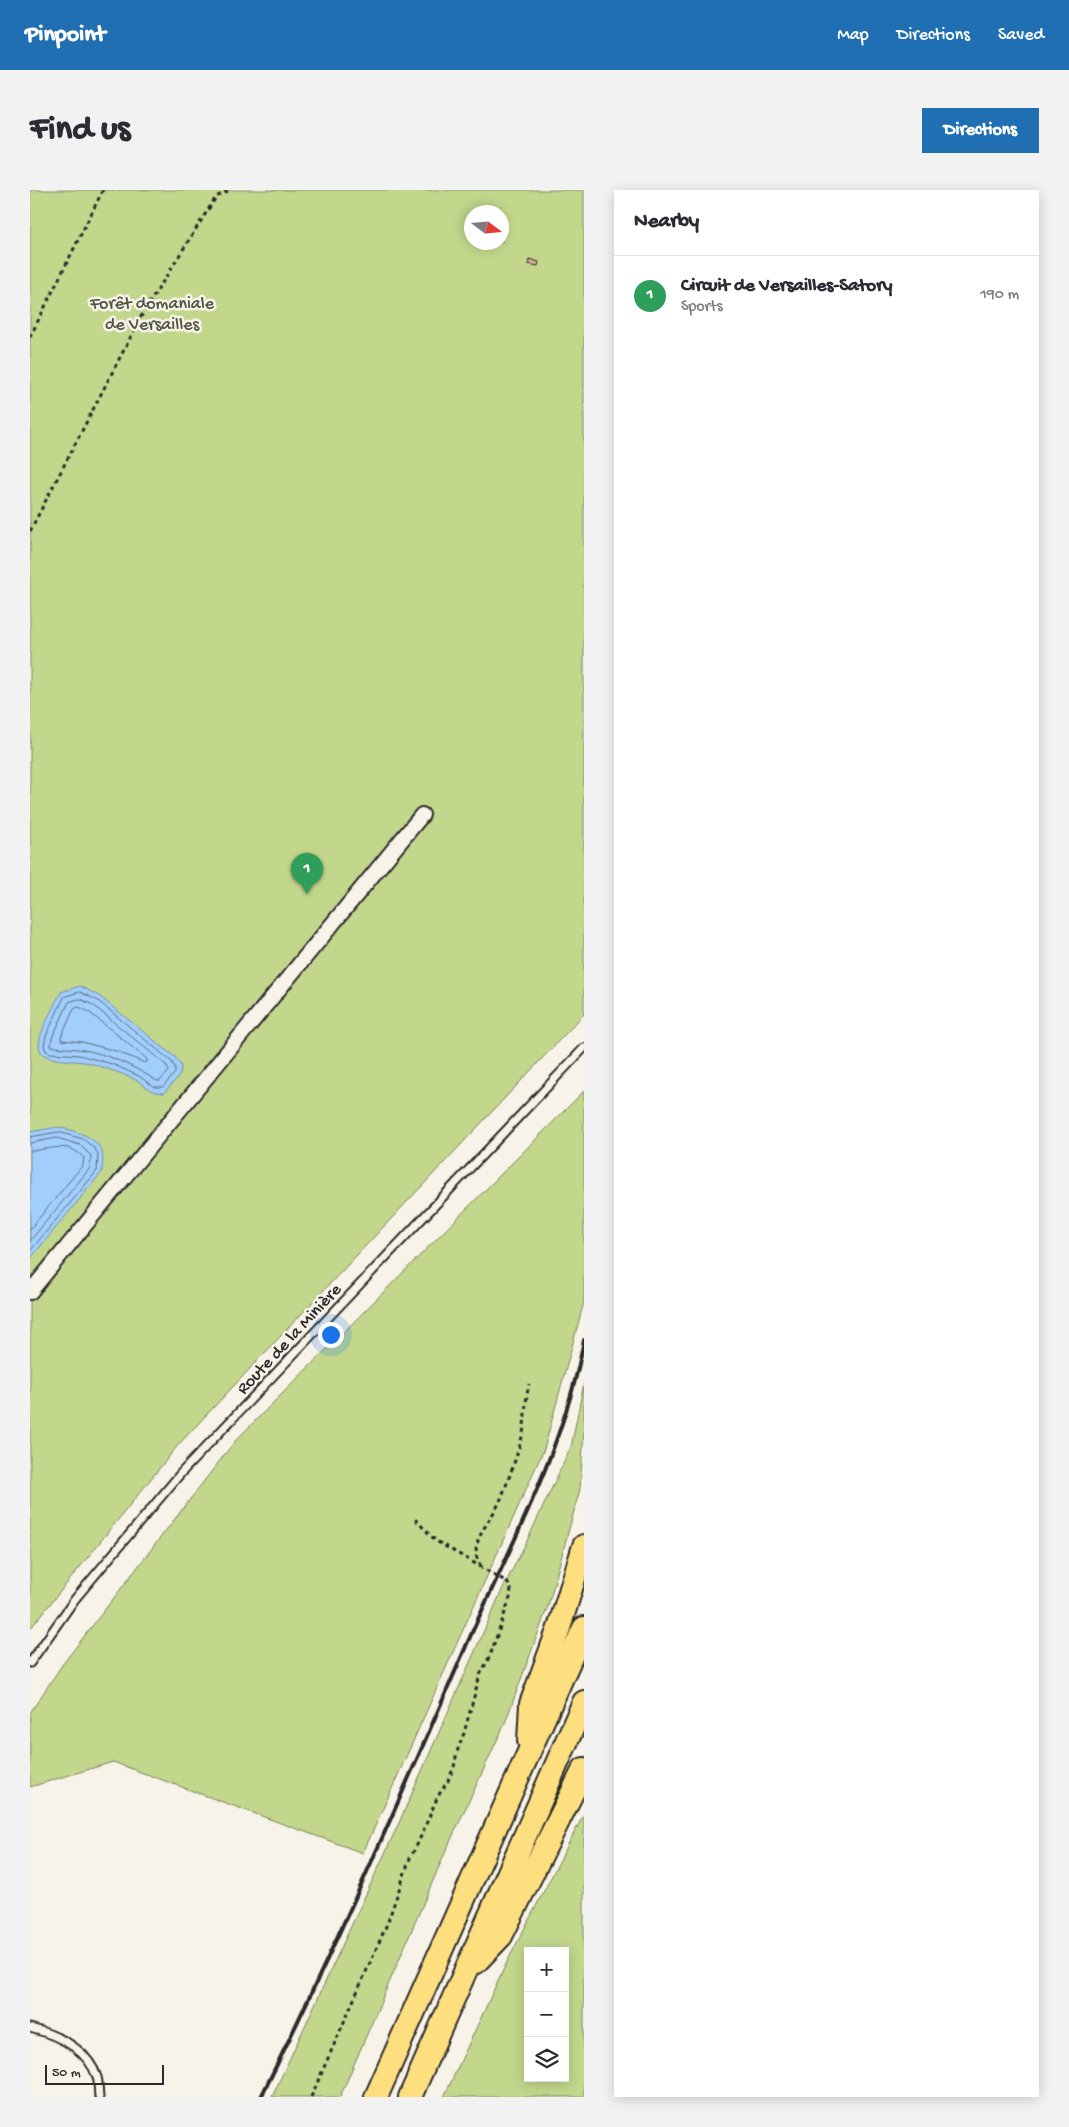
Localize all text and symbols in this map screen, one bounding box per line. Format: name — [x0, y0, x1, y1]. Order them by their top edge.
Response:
text: Pinpoint — [25, 21, 106, 50]
text: Map — [837, 25, 869, 46]
text: Directions — [897, 25, 970, 46]
text: Saved — [998, 25, 1044, 46]
button: Directions — [922, 108, 1039, 153]
text: Find us — [30, 110, 130, 151]
north arrow — [464, 205, 509, 250]
text: Nearby — [634, 210, 699, 235]
text: Circuit de Versailles-Satory — [681, 275, 892, 298]
text: 1 — [647, 286, 653, 305]
text: 190 m — [980, 286, 1019, 305]
park label: Forêt domaniale de Versailles — [89, 294, 215, 336]
text: Sports — [681, 298, 723, 317]
pin: 1 — [291, 853, 323, 894]
street label: Route de la Minière — [233, 1279, 347, 1400]
your location — [318, 1322, 344, 1348]
map controls — [524, 1947, 569, 2082]
button: + — [524, 1947, 569, 1992]
button: − — [524, 1992, 569, 2037]
button: layers — [524, 2037, 569, 2082]
scale bar — [45, 2062, 164, 2085]
text: 50 m — [52, 2065, 81, 2082]

